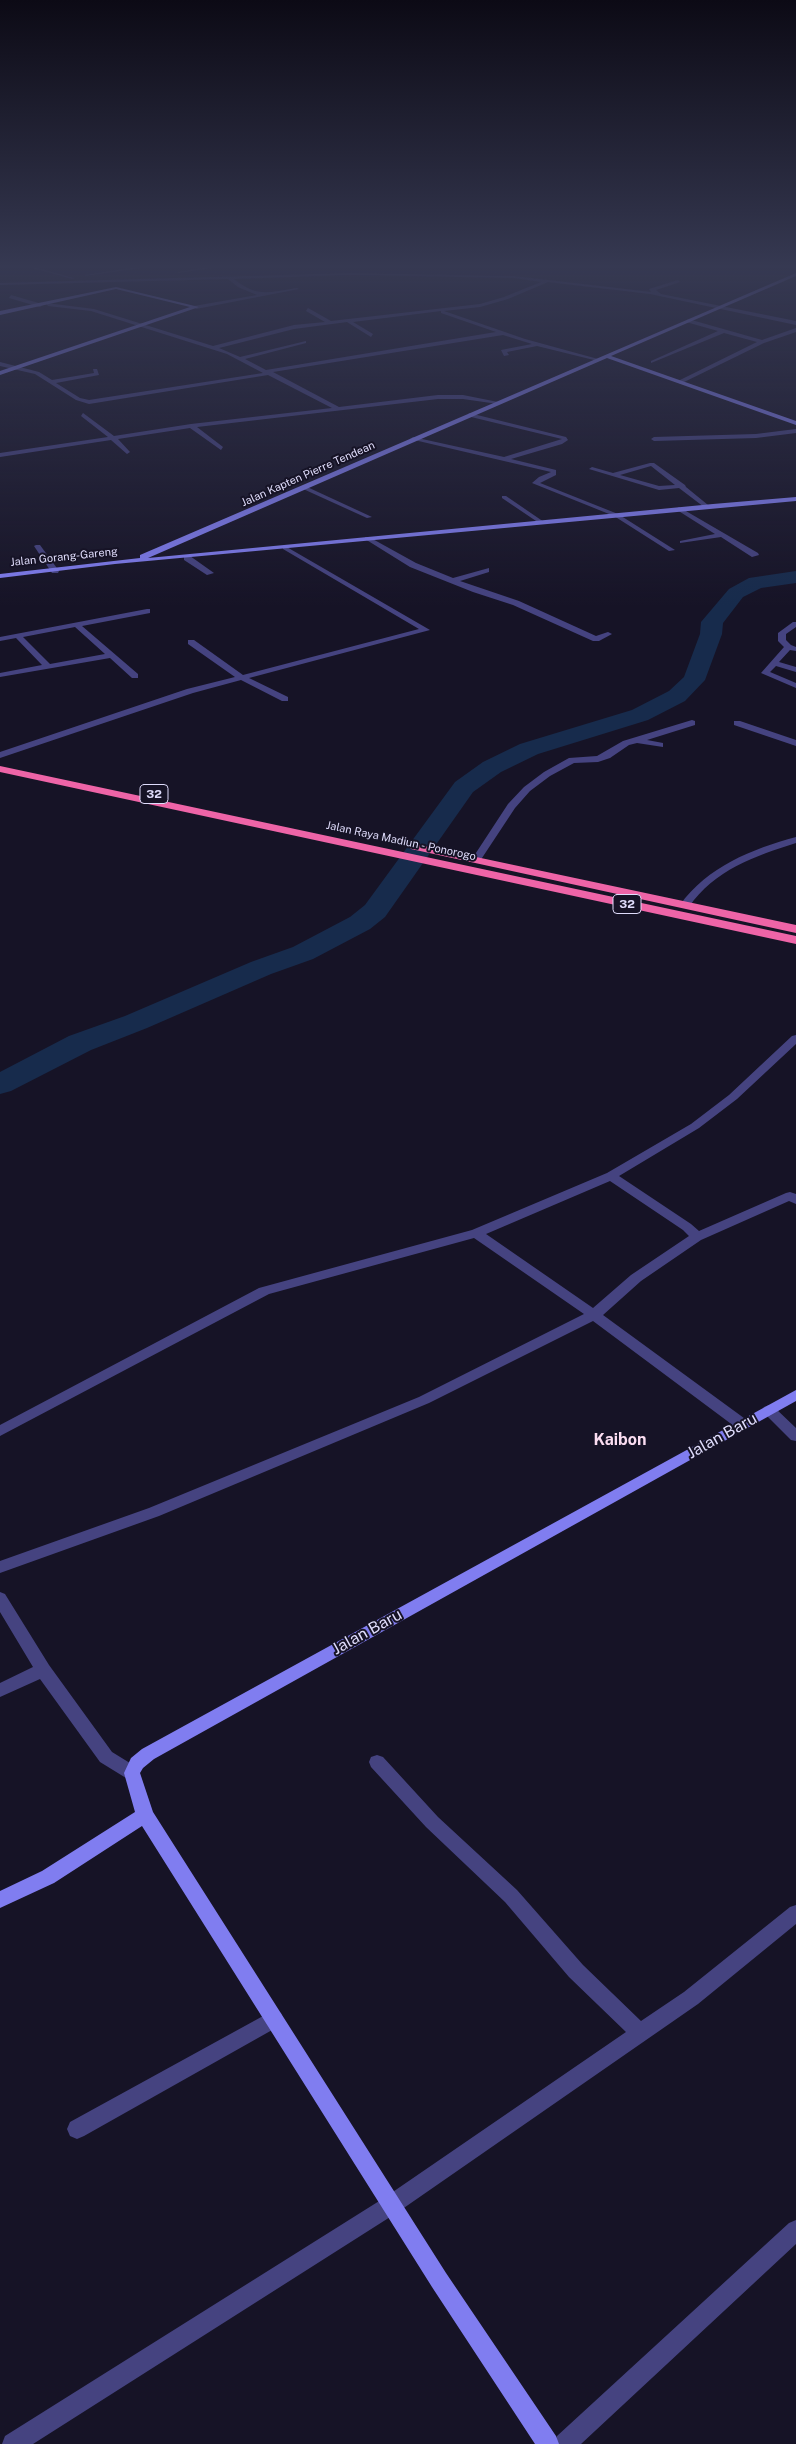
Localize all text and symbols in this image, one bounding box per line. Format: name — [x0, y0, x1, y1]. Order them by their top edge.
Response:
street label: Jalan Kapten Pierre Tendean — [239, 439, 377, 509]
street label: Jalan Gorang-Gareng — [10, 545, 118, 569]
road number: 32 — [140, 784, 168, 804]
street label: Jalan Raya Madiun - Ponorogo — [325, 819, 477, 863]
road number: 32 — [613, 894, 641, 914]
street label: Jalan Baru — [684, 1409, 760, 1463]
district label: Kaibon — [593, 1430, 647, 1450]
street label: Jalan Baru — [329, 1605, 405, 1659]

